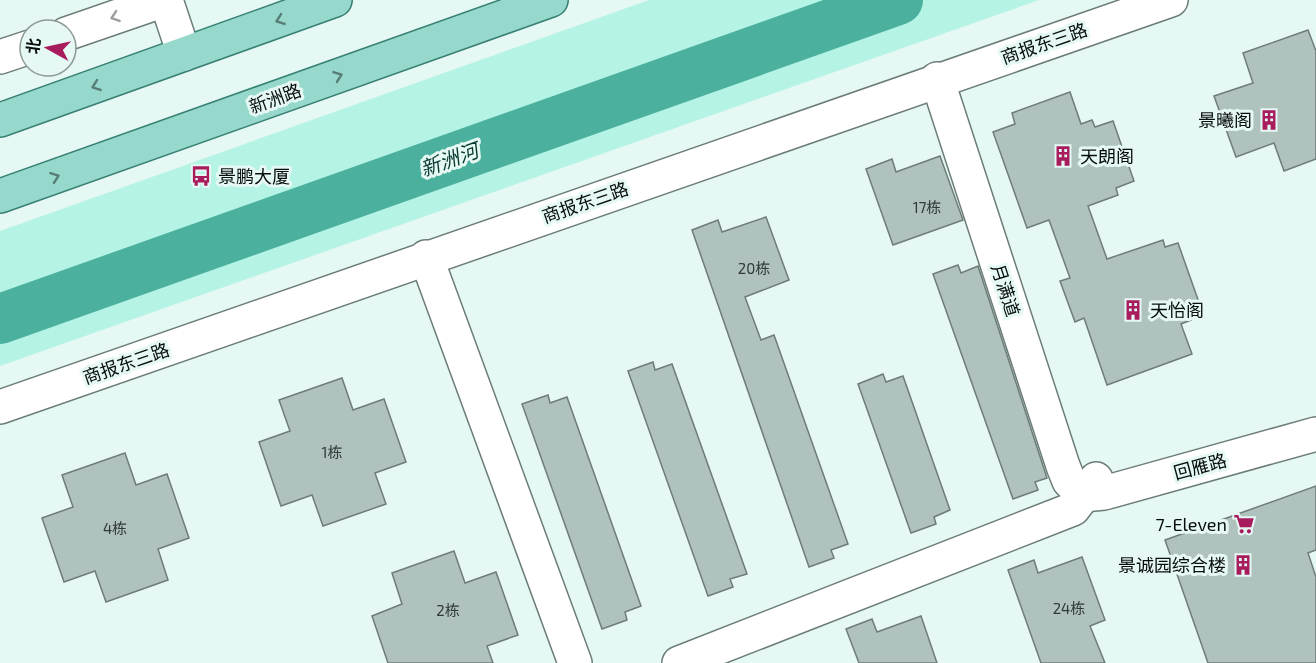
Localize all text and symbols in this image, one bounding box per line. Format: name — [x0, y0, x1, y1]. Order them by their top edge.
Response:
one-way arrow — [111, 10, 121, 23]
one-way arrow — [275, 12, 286, 25]
north arrow — [18, 18, 78, 78]
street label: 商报东三路 — [998, 18, 1090, 68]
text: 北 — [22, 37, 43, 55]
one-way arrow — [332, 70, 343, 83]
one-way arrow — [91, 78, 102, 91]
street label: 新洲路 — [246, 78, 304, 118]
building icon: 景曦阁 — [1257, 108, 1281, 132]
place label: 景曦阁 — [1198, 109, 1252, 131]
water label: 新洲河 — [417, 136, 485, 181]
building icon: 天朗阁 — [1051, 144, 1075, 168]
place label: 天朗阁 — [1080, 145, 1134, 167]
bus stop icon: 景鹏大厦 — [189, 164, 213, 188]
place label: 景鹏大厦 — [218, 165, 290, 187]
one-way arrow — [49, 171, 60, 184]
street label: 商报东三路 — [539, 177, 631, 227]
house number: 17栋 — [913, 198, 941, 216]
house number: 20栋 — [738, 259, 770, 277]
street label: 月满道 — [987, 261, 1025, 319]
building icon: 天怡阁 — [1121, 298, 1145, 322]
place label: 天怡阁 — [1150, 299, 1204, 321]
street label: 商报东三路 — [80, 338, 172, 388]
house number: 1栋 — [322, 443, 342, 461]
street label: 回雁路 — [1171, 448, 1229, 484]
supermarket icon: 7-Eleven — [1232, 512, 1256, 536]
place label: 7-Eleven — [1155, 513, 1227, 535]
house number: 4栋 — [103, 519, 127, 537]
building icon: 景诚园综合楼 — [1231, 553, 1255, 577]
place label: 景诚园综合楼 — [1118, 554, 1226, 576]
house number: 24栋 — [1053, 599, 1085, 617]
house number: 2栋 — [436, 601, 460, 619]

